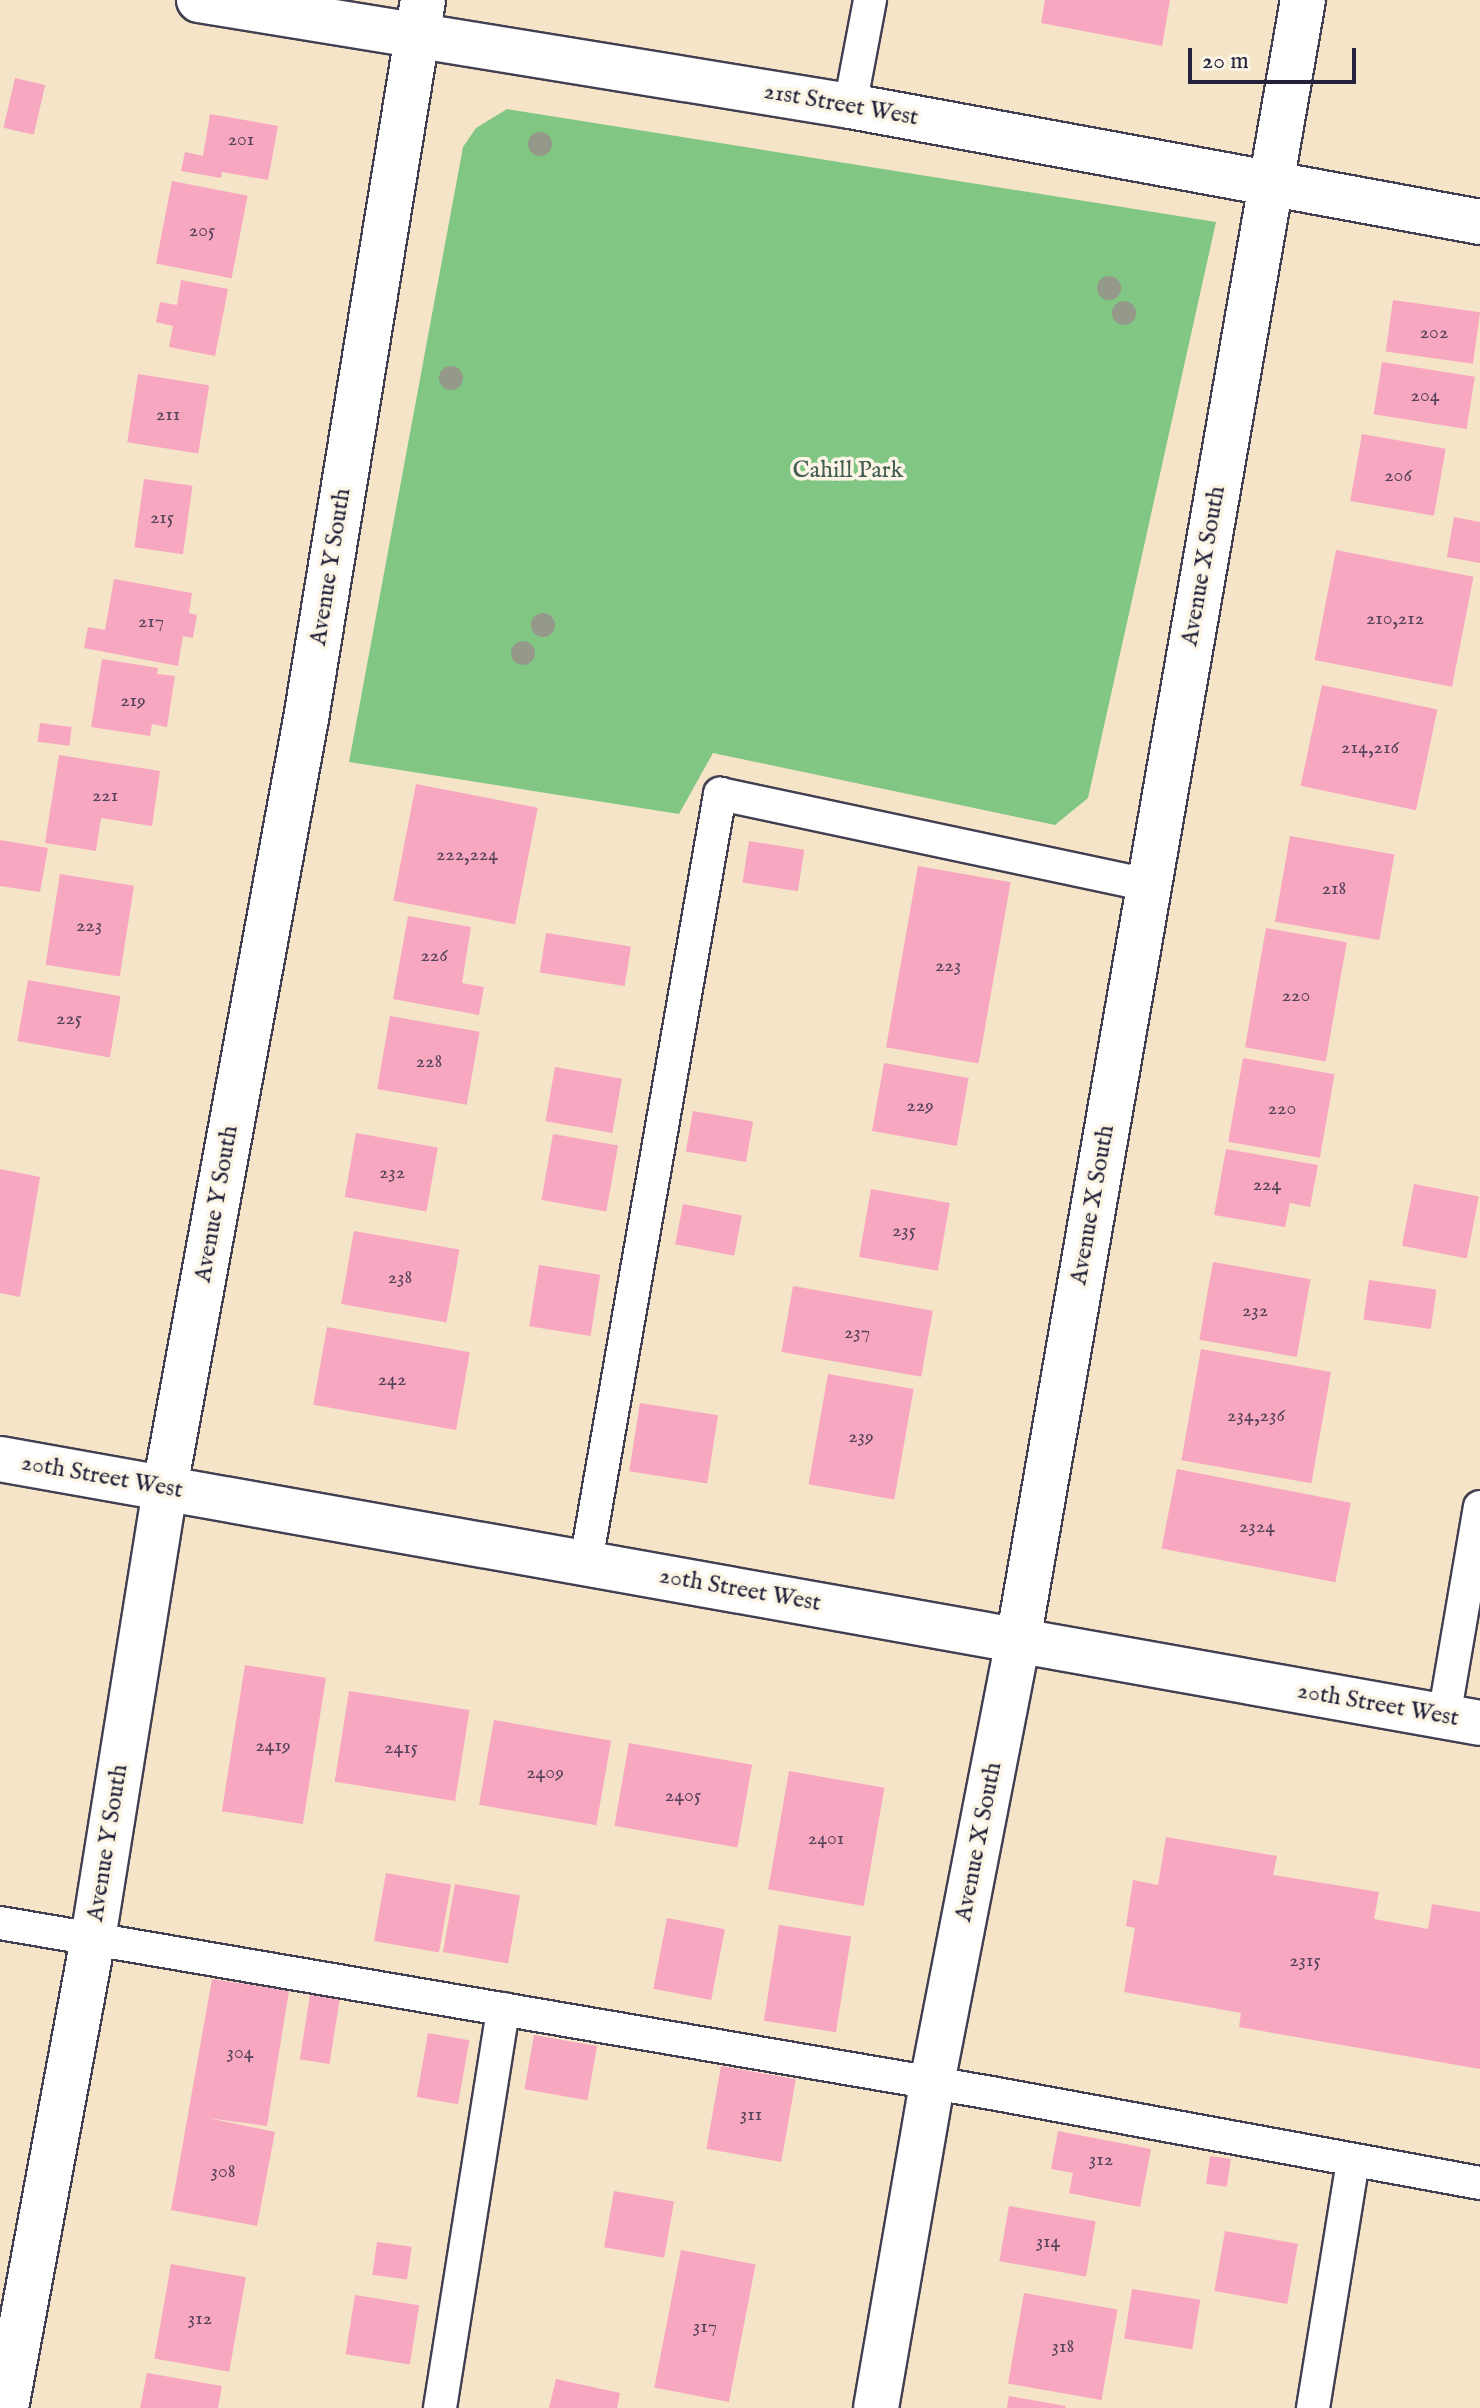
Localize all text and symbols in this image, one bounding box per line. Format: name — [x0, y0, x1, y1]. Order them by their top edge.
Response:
scale bar — [1192, 32, 1360, 82]
text: 20 m — [1202, 46, 1249, 77]
street label: 21st Street West — [762, 77, 920, 133]
house number: 201 — [228, 127, 254, 151]
house number: 205 — [189, 218, 215, 242]
house number: 202 — [1420, 320, 1448, 344]
house number: 204 — [1410, 383, 1440, 407]
house number: 211 — [156, 402, 180, 426]
park label: Cahill Park — [793, 457, 903, 485]
house number: 206 — [1384, 463, 1412, 487]
street label: Avenue X South — [1176, 484, 1232, 648]
street label: Avenue Y South — [304, 486, 358, 648]
house number: 215 — [150, 505, 174, 529]
house number: 210,212 — [1366, 606, 1424, 630]
house number: 217 — [138, 609, 164, 633]
house number: 219 — [120, 688, 146, 712]
house number: 214,216 — [1341, 735, 1399, 759]
house number: 221 — [92, 783, 118, 807]
house number: 222,224 — [436, 842, 498, 866]
house number: 218 — [1322, 876, 1346, 900]
house number: 223 — [76, 913, 102, 937]
house number: 226 — [420, 943, 448, 967]
house number: 223 — [935, 953, 961, 977]
house number: 220 — [1282, 983, 1310, 1007]
house number: 225 — [56, 1006, 82, 1030]
house number: 228 — [416, 1049, 442, 1073]
house number: 229 — [906, 1093, 934, 1117]
house number: 220 — [1268, 1096, 1296, 1120]
street label: Avenue Y South — [189, 1123, 245, 1285]
street label: Avenue X South — [1065, 1123, 1121, 1287]
house number: 232 — [379, 1160, 405, 1184]
house number: 224 — [1253, 1172, 1281, 1196]
house number: 235 — [892, 1218, 916, 1242]
house number: 238 — [388, 1265, 412, 1289]
house number: 232 — [1242, 1298, 1268, 1322]
house number: 237 — [844, 1320, 870, 1344]
house number: 242 — [378, 1367, 406, 1391]
house number: 234,236 — [1227, 1403, 1285, 1427]
house number: 239 — [848, 1424, 874, 1448]
street label: 20th Street West — [19, 1449, 185, 1505]
house number: 2324 — [1239, 1514, 1275, 1538]
street label: 20th Street West — [657, 1562, 823, 1618]
street label: 20th Street West — [1295, 1677, 1461, 1733]
house number: 2419 — [255, 1733, 291, 1757]
house number: 2415 — [384, 1735, 418, 1759]
house number: 2409 — [526, 1760, 564, 1784]
street label: Avenue X South — [949, 1760, 1009, 1924]
street label: Avenue Y South — [81, 1762, 135, 1924]
house number: 2405 — [665, 1783, 701, 1807]
house number: 2401 — [808, 1826, 844, 1850]
house number: 2315 — [1289, 1948, 1321, 1972]
house number: 304 — [226, 2040, 254, 2064]
house number: 311 — [740, 2102, 762, 2126]
house number: 312 — [1089, 2147, 1113, 2171]
house number: 308 — [210, 2159, 236, 2183]
house number: 314 — [1036, 2229, 1060, 2253]
house number: 312 — [188, 2306, 212, 2330]
house number: 317 — [693, 2314, 717, 2338]
house number: 318 — [1052, 2334, 1074, 2358]

